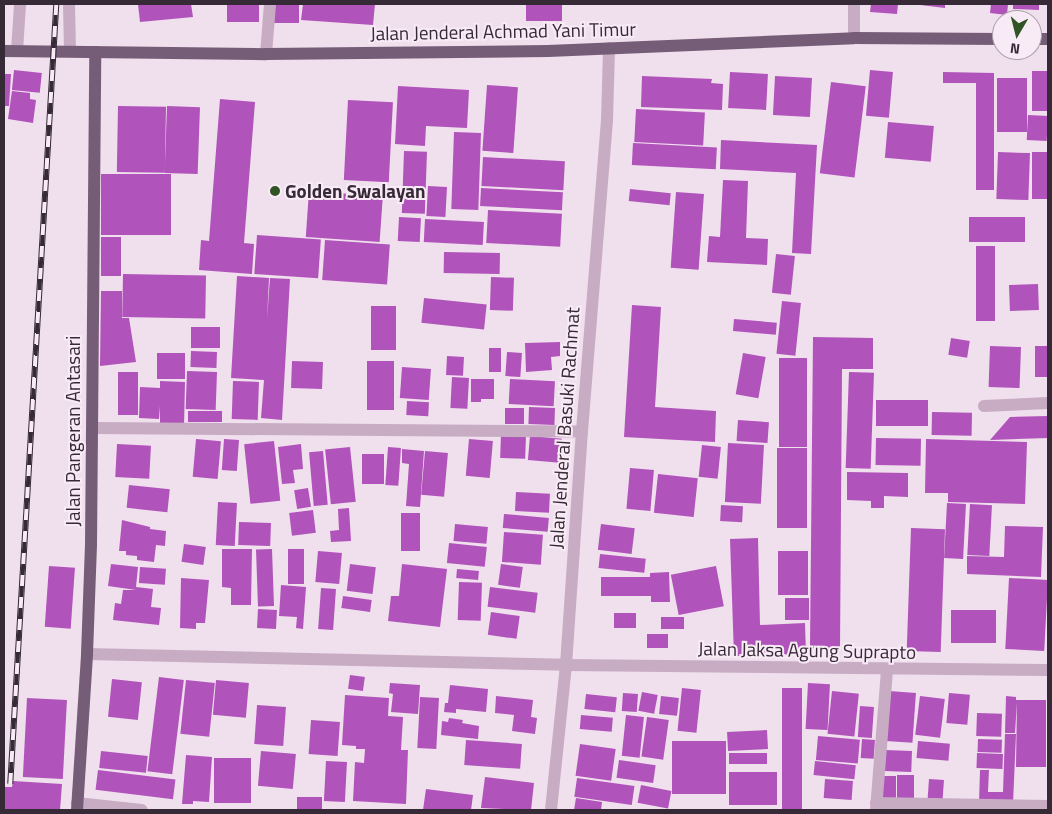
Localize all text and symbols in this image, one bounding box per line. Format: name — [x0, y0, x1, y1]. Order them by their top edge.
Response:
north arrow — [992, 10, 1042, 60]
street label: Jalan Jenderal Achmad Yani Timur — [370, 17, 636, 45]
text: N — [1009, 38, 1021, 60]
place label: Golden Swalayan — [285, 180, 426, 202]
marker: Golden Swalayan — [269, 185, 281, 197]
street label: Jalan Jenderal Basuki Rachmat — [544, 306, 584, 550]
street label: Jalan Pangeran Antasari — [62, 336, 84, 526]
street label: Jalan Jaksa Agung Suprapto — [698, 637, 916, 663]

